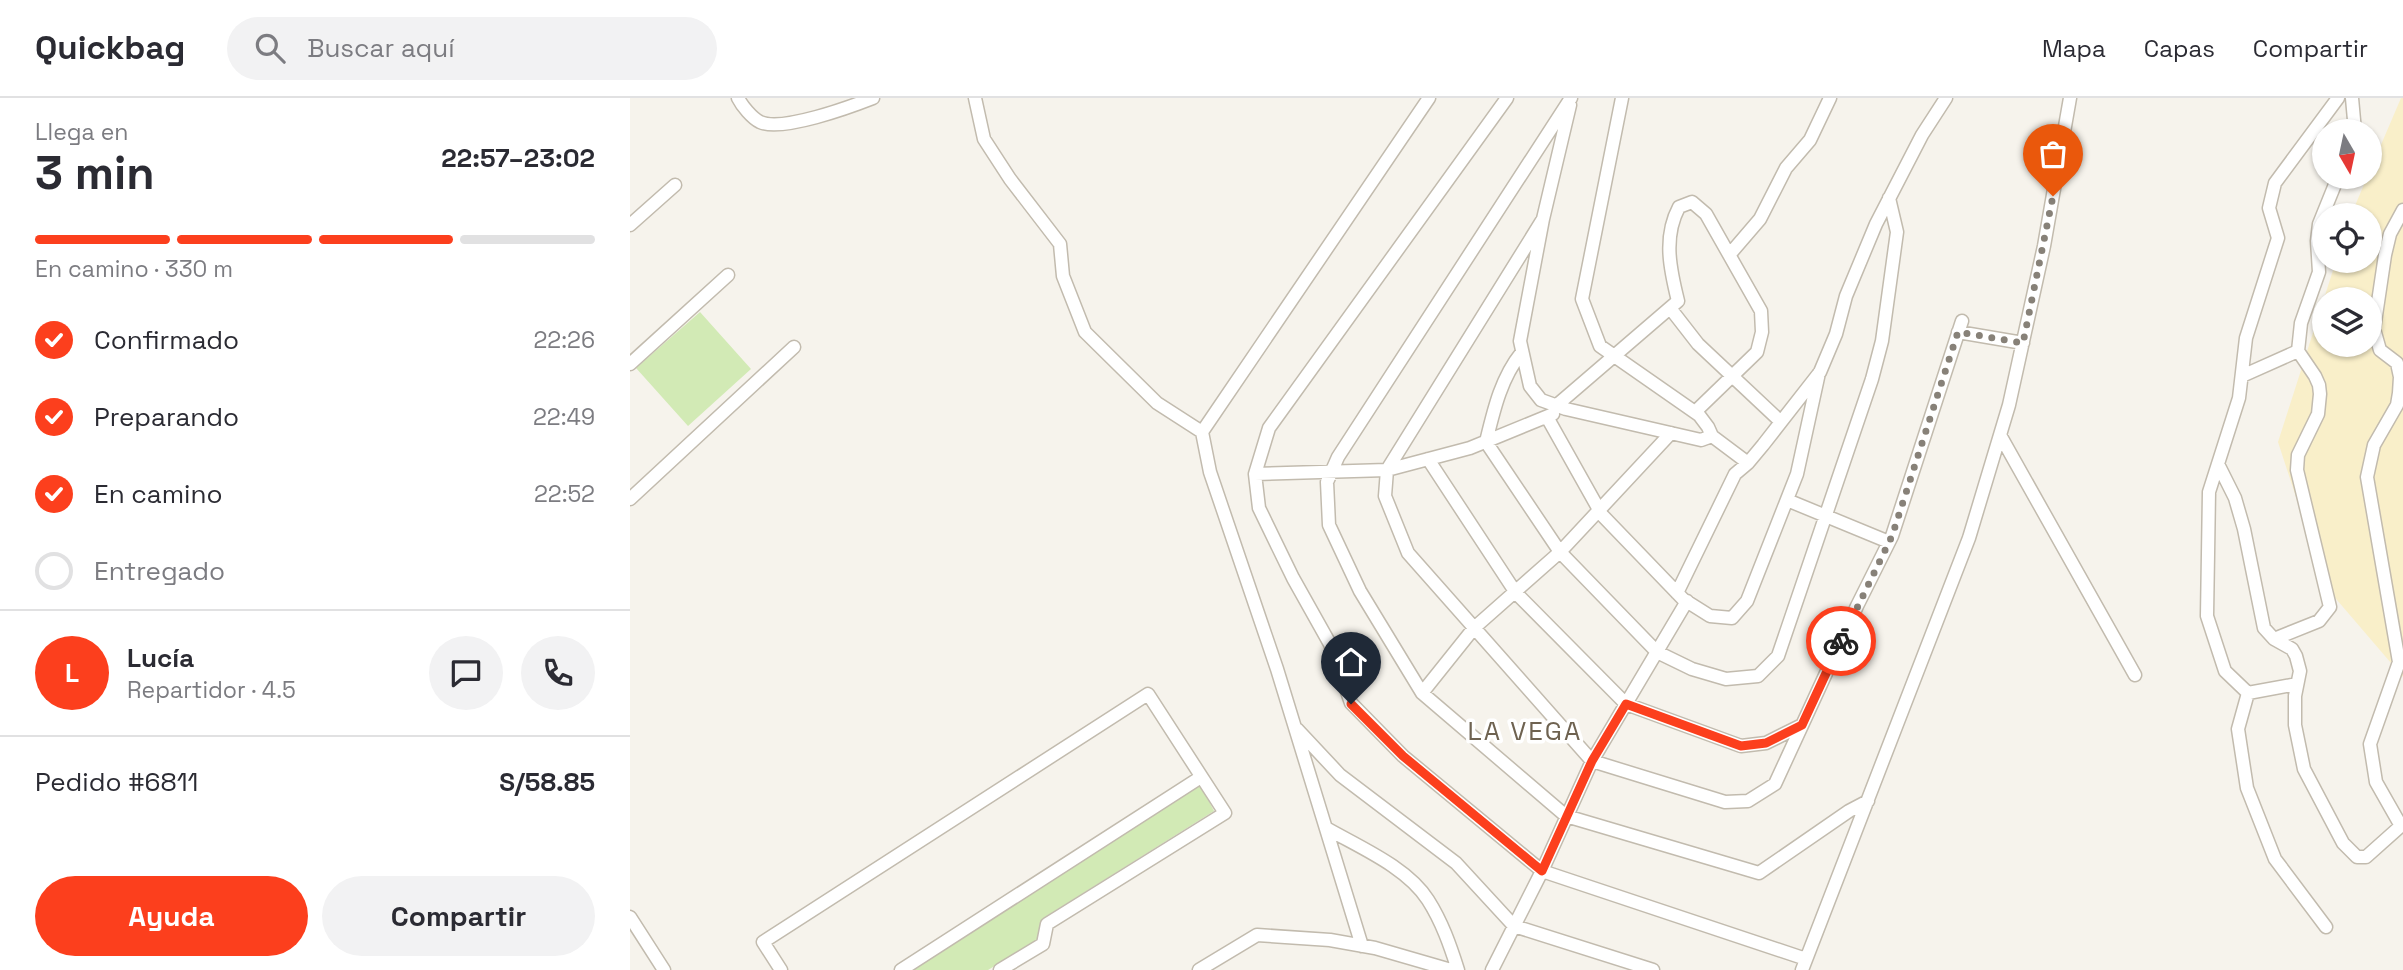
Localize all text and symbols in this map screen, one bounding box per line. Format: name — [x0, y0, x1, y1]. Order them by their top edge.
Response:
search box — [227, 17, 717, 80]
text: Quickbag — [35, 27, 185, 69]
icon: search — [251, 29, 289, 67]
text: Buscar aquí — [307, 31, 455, 65]
text: Mapa — [2042, 33, 2106, 64]
text: Capas — [2144, 33, 2215, 64]
text: Compartir — [2253, 33, 2368, 64]
text: Llega en — [35, 117, 128, 147]
north arrow — [2312, 119, 2382, 189]
map controls — [2312, 119, 2382, 357]
pin — [2023, 124, 2083, 196]
icon: bag — [2034, 135, 2072, 173]
text: 22:57–23:02 — [441, 141, 595, 175]
text: 3 min — [35, 144, 155, 202]
button: locate — [2312, 203, 2382, 273]
text: En camino · 330 m — [35, 254, 233, 284]
button: layers — [2312, 287, 2382, 357]
icon: check — [35, 321, 73, 359]
text: Confirmado — [94, 323, 239, 357]
text: 22:26 — [533, 325, 595, 355]
icon: check — [35, 398, 73, 436]
text: Preparando — [94, 400, 239, 434]
text: 22:49 — [533, 402, 595, 432]
icon: check — [35, 475, 73, 513]
text: En camino — [94, 477, 223, 511]
text: 22:52 — [534, 479, 595, 509]
text: Entregado — [94, 554, 225, 588]
courier — [1806, 606, 1876, 676]
icon: bike — [1822, 622, 1860, 660]
pin — [1321, 632, 1381, 704]
button: chat — [429, 636, 503, 710]
button: phone — [521, 636, 595, 710]
text: Lucía — [127, 641, 194, 675]
icon: home — [1332, 643, 1370, 681]
text: L — [65, 656, 79, 690]
text: Repartidor · 4.5 — [127, 675, 296, 705]
district label: LA VEGA — [1468, 714, 1582, 748]
text: Pedido #6811 — [35, 765, 198, 799]
text: S/58.85 — [499, 765, 595, 799]
button: Ayuda — [35, 876, 308, 956]
button: Compartir — [322, 876, 595, 956]

